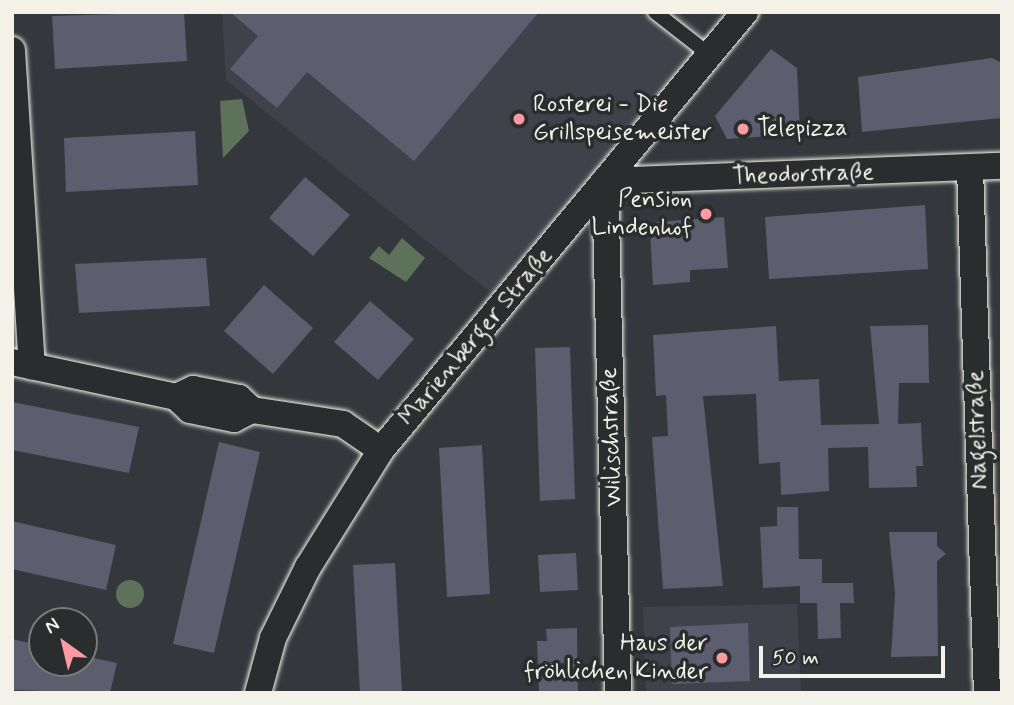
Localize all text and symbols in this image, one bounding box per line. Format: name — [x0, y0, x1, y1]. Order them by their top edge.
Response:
place label: Rosterei - Die Grillspeisemeister — [533, 91, 712, 147]
marker: Rosterei - Die Grillspeisemeister — [511, 111, 527, 127]
place label: Telepizza — [757, 115, 848, 143]
marker: Telepizza — [735, 121, 751, 137]
street label: Theodorstraße — [732, 158, 874, 192]
place label: Pension Lindenhof — [591, 186, 692, 242]
marker: Pension Lindenhof — [698, 206, 714, 222]
street label: Marienberger Straße — [393, 242, 559, 432]
street label: Wilischstraße — [595, 367, 629, 507]
street label: Nagelstraße — [962, 370, 994, 490]
north arrow — [28, 607, 98, 677]
text: N — [40, 612, 64, 640]
place label: Haus der fröhlichen Kinder — [528, 630, 708, 686]
scale bar — [762, 632, 948, 676]
text: 50 m — [772, 644, 819, 672]
marker: Haus der fröhlichen Kinder — [714, 650, 730, 666]

